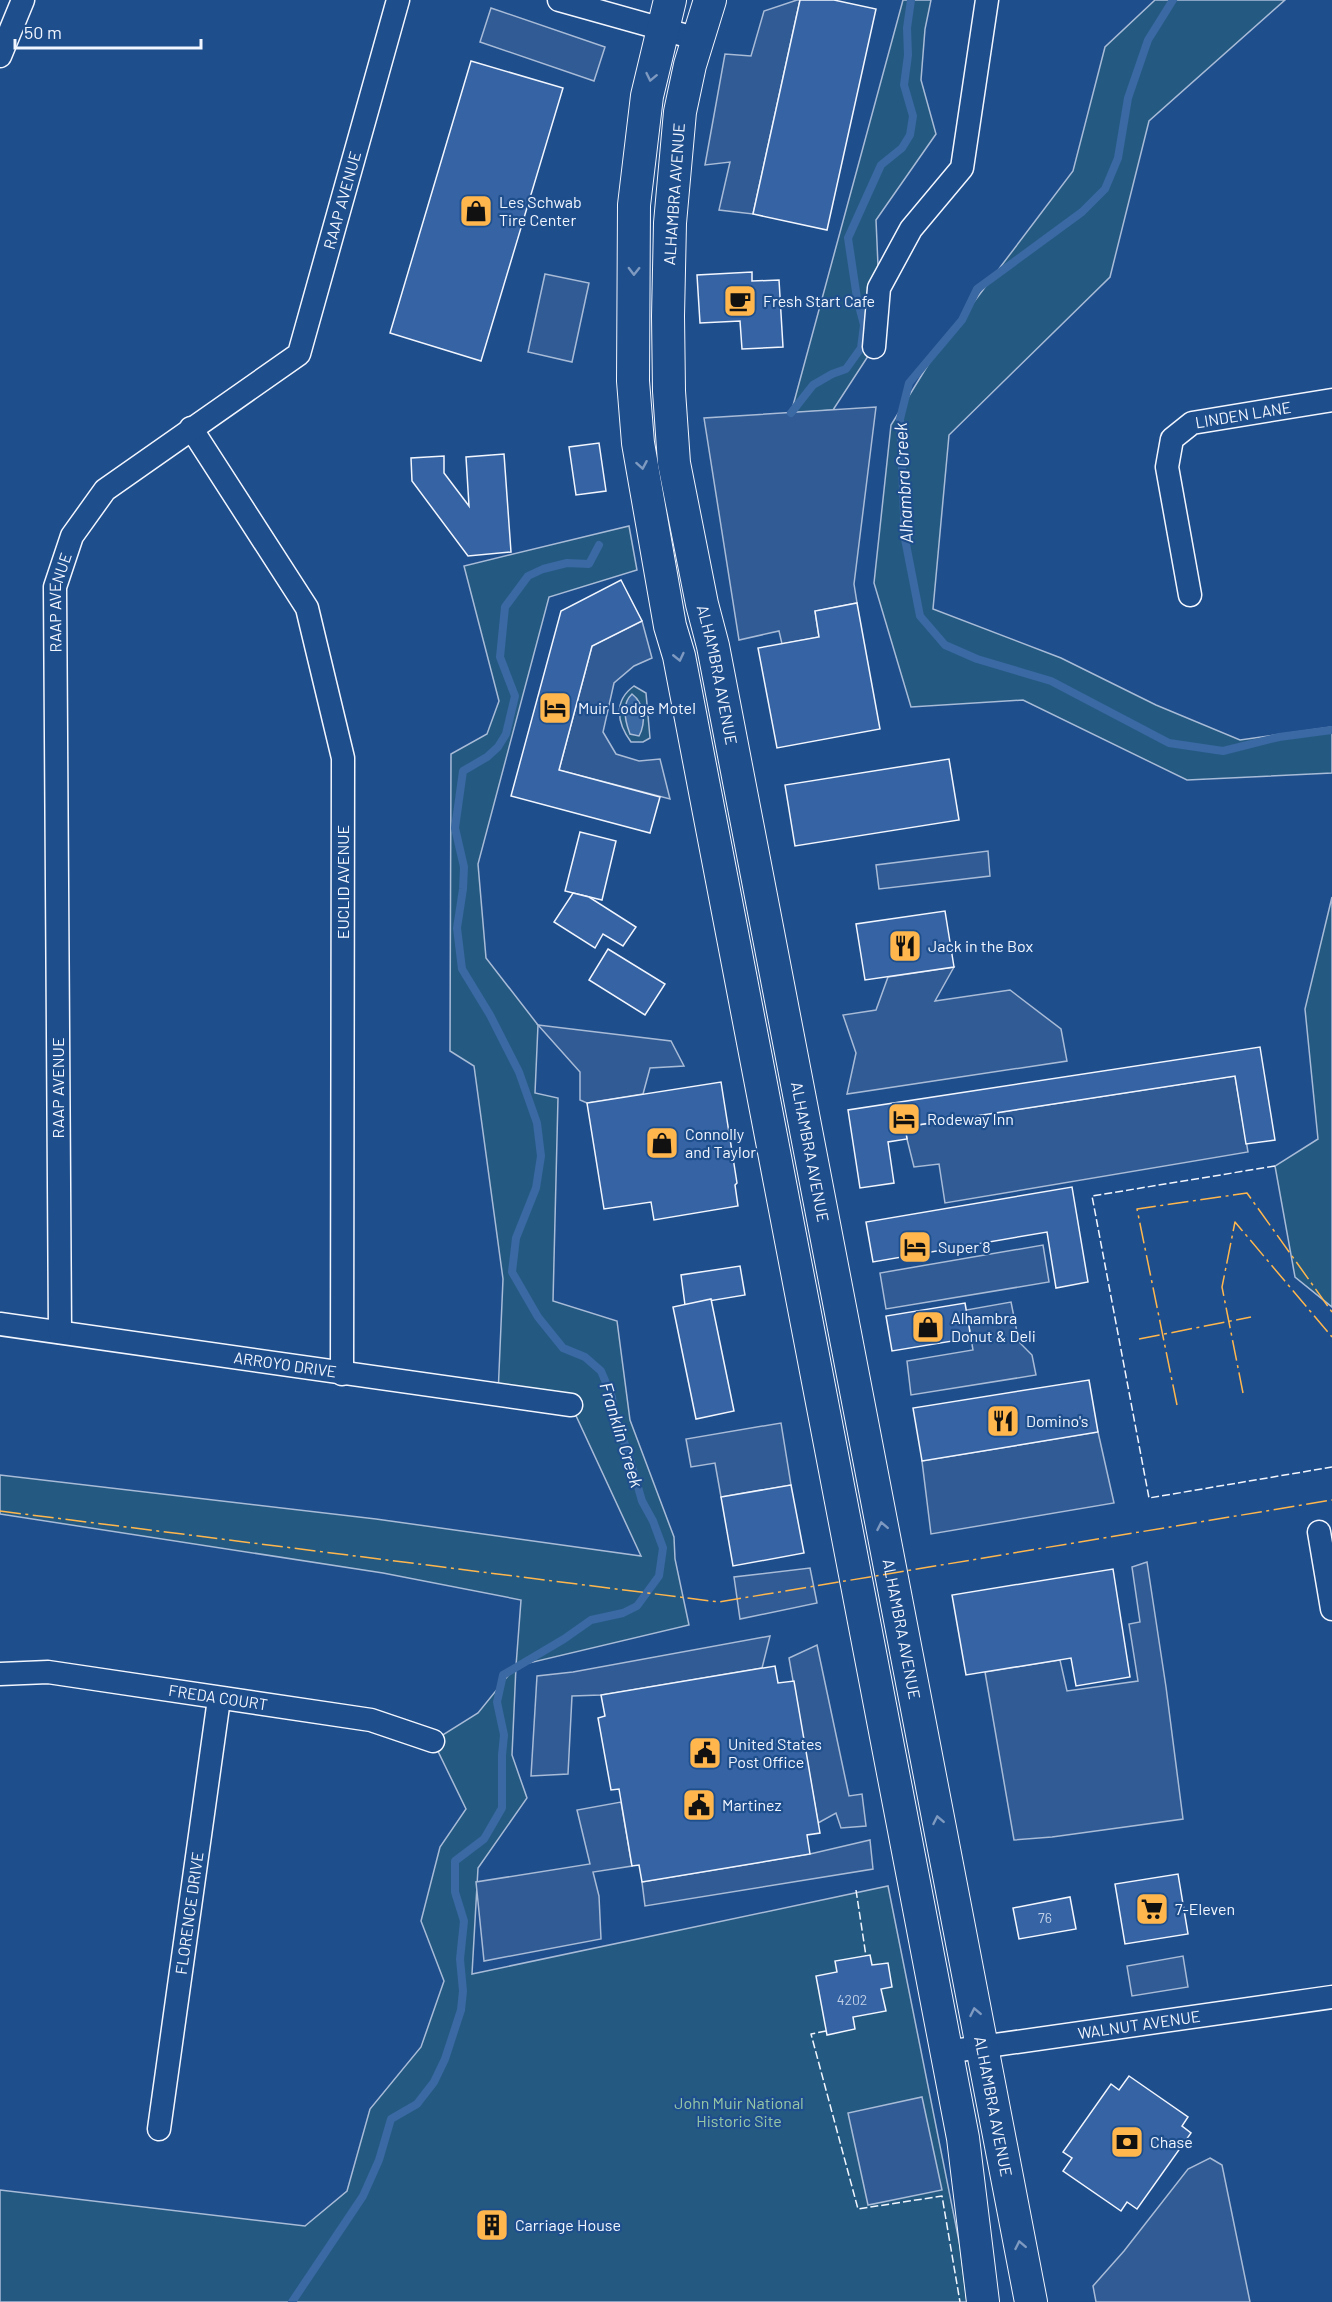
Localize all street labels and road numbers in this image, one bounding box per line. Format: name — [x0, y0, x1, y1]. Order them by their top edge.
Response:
street label: ALHAMBRA AVENUE — [659, 122, 688, 266]
street label: RAAP AVENUE — [319, 149, 364, 251]
street label: LINDEN LANE — [1194, 397, 1293, 431]
street label: RAAP AVENUE — [45, 550, 75, 653]
street label: ALHAMBRA AVENUE — [694, 603, 742, 746]
street label: EUCLID AVENUE — [333, 825, 352, 939]
street label: RAAP AVENUE — [48, 1037, 67, 1139]
street label: ALHAMBRA AVENUE — [788, 1080, 833, 1224]
street label: ARROYO DRIVE — [233, 1347, 338, 1381]
street label: ALHAMBRA AVENUE — [880, 1557, 925, 1701]
street label: FREDA COURT — [167, 1680, 269, 1714]
street label: FLORENCE DRIVE — [171, 1850, 207, 1976]
street label: WALNUT AVENUE — [1076, 2006, 1202, 2042]
street label: ALHAMBRA AVENUE — [971, 2035, 1017, 2178]

